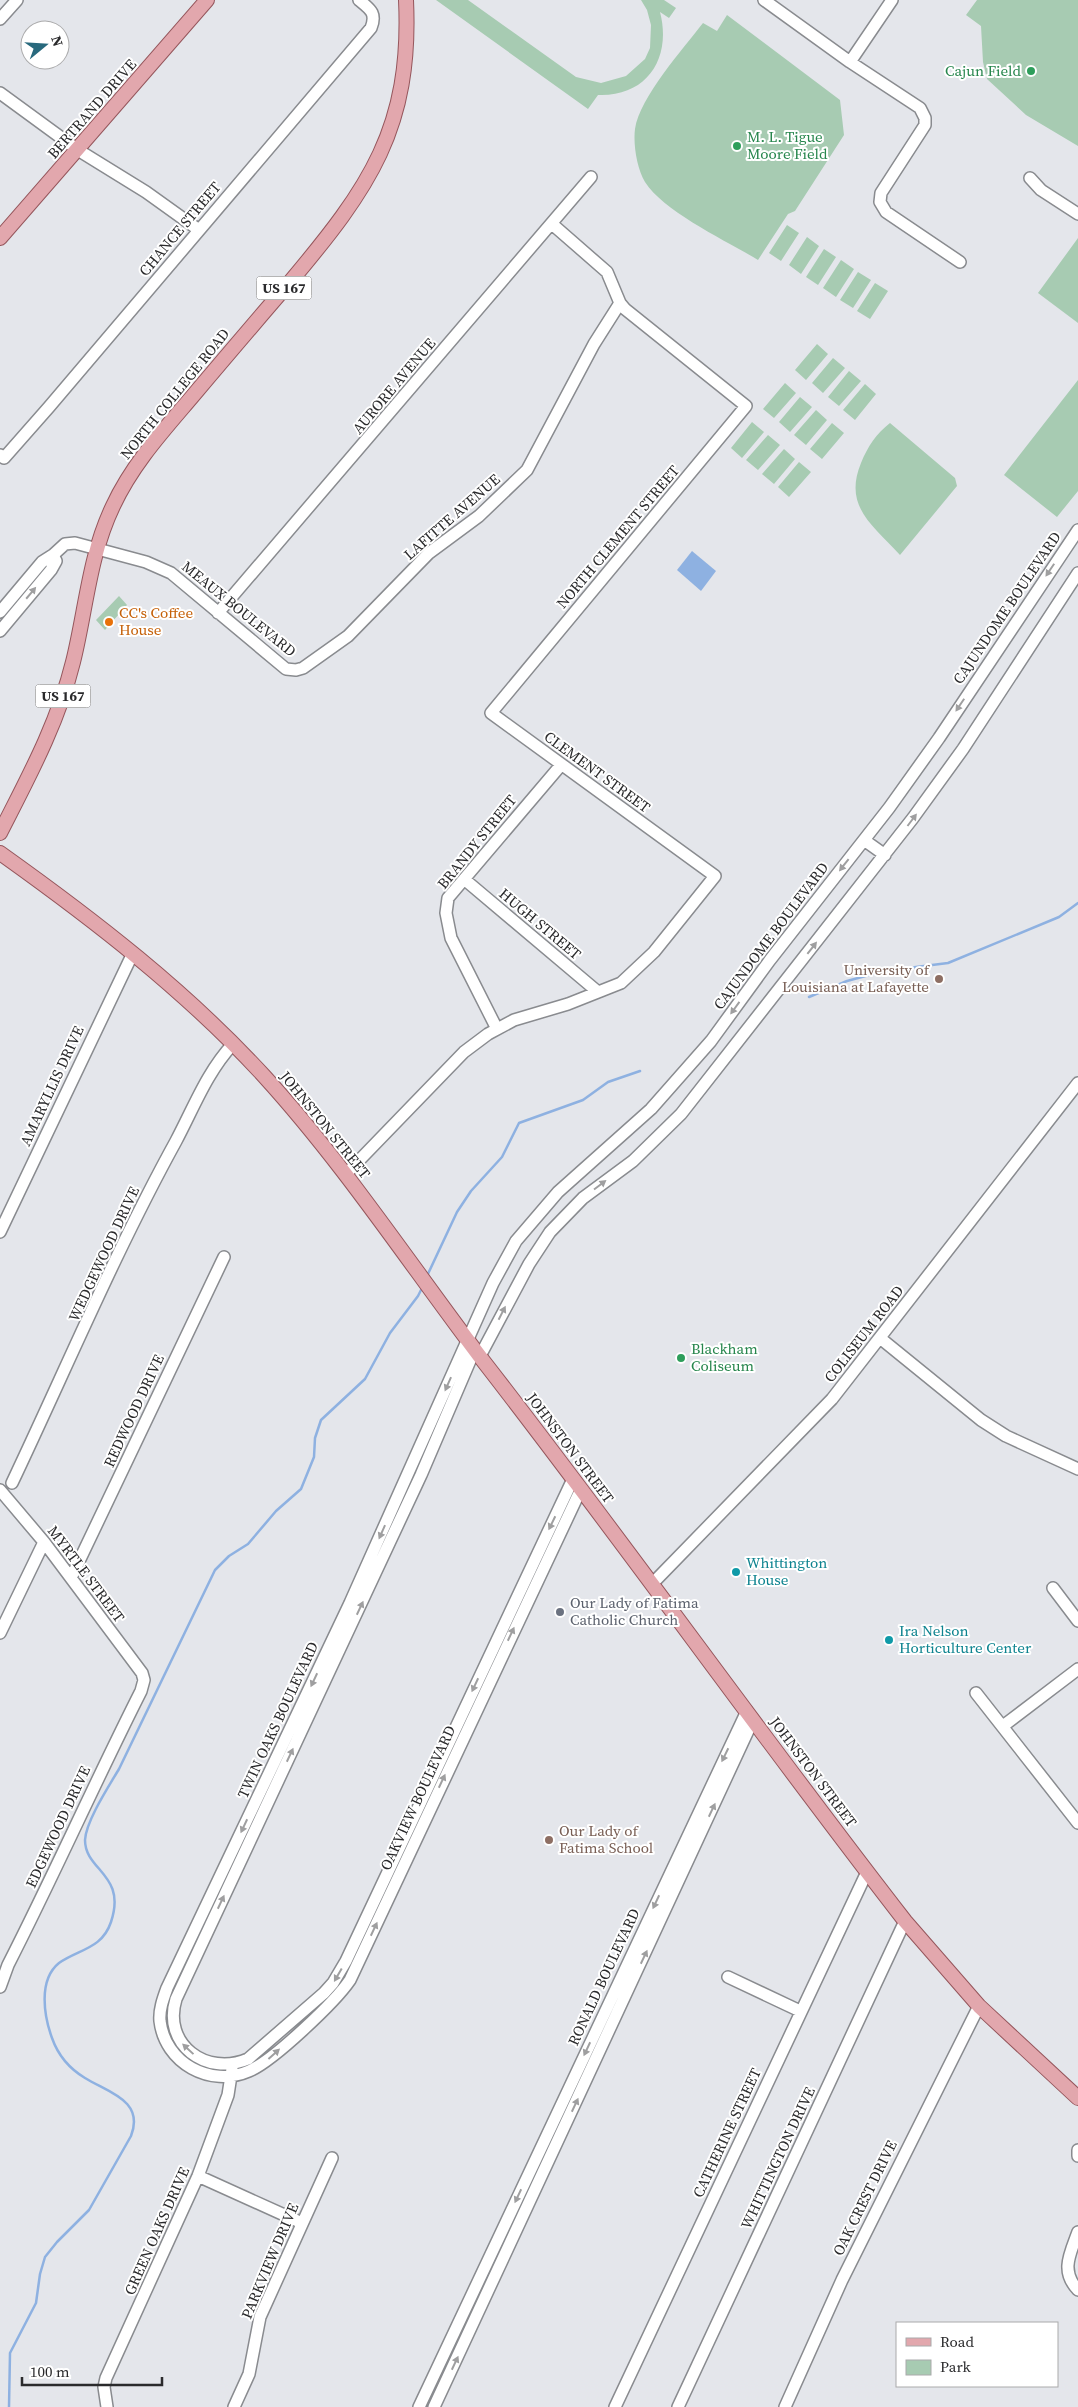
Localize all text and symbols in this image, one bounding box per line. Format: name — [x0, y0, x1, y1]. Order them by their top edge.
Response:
north arrow — [20, 20, 70, 70]
text: N — [46, 33, 68, 49]
street label: BERTRAND DRIVE — [42, 54, 141, 163]
place label: Cajun Field — [945, 60, 1021, 81]
marker: Cajun Field — [1025, 65, 1037, 77]
place label: M. L. Tigue Moore Field — [747, 126, 828, 164]
marker: M. L. Tigue Moore Field — [731, 140, 743, 152]
street label: CHANCE STREET — [134, 177, 225, 280]
road number: US 167 — [256, 276, 312, 300]
street label: NORTH COLLEGE ROAD — [115, 324, 234, 464]
street label: AURORE AVENUE — [347, 333, 440, 438]
street label: NORTH CLEMENT STREET — [551, 461, 684, 613]
street label: LAFITTE AVENUE — [399, 469, 504, 564]
street label: CAJUNDOME BOULEVARD — [948, 527, 1066, 688]
street label: MEAUX BOULEVARD — [178, 556, 301, 661]
one-way arrow — [1045, 563, 1055, 576]
one-way arrow — [26, 587, 37, 600]
place label: CC's Coffee House — [119, 602, 194, 640]
marker: CC's Coffee House — [103, 616, 115, 628]
road number: US 167 — [36, 684, 90, 708]
one-way arrow — [955, 698, 965, 712]
street label: CLEMENT STREET — [540, 726, 655, 817]
street label: BRANDY STREET — [432, 790, 521, 893]
one-way arrow — [907, 813, 917, 827]
street label: CAJUNDOME BOULEVARD — [708, 858, 833, 1014]
one-way arrow — [839, 858, 850, 871]
street label: HUGH STREET — [495, 883, 586, 964]
one-way arrow — [807, 941, 817, 955]
place label: University of Louisiana at Lafayette — [782, 959, 931, 997]
marker: University of Louisiana at Lafayette — [933, 973, 945, 985]
one-way arrow — [730, 1001, 740, 1015]
street label: AMARYLLIS DRIVE — [14, 1022, 89, 1149]
street label: JOHNSTON STREET — [275, 1066, 375, 1183]
one-way arrow — [593, 1180, 607, 1190]
street label: WEDGEWOOD DRIVE — [63, 1183, 144, 1325]
street label: COLISEUM ROAD — [819, 1281, 908, 1387]
one-way arrow — [498, 1306, 506, 1320]
place label: Blackham Coliseum — [691, 1338, 758, 1376]
street label: REDWOOD DRIVE — [98, 1351, 169, 1471]
marker: Blackham Coliseum — [675, 1352, 687, 1364]
one-way arrow — [444, 1377, 452, 1391]
street label: JOHNSTON STREET — [521, 1387, 619, 1507]
one-way arrow — [547, 1515, 556, 1530]
street label: MYRTLE STREET — [43, 1521, 130, 1626]
one-way arrow — [377, 1525, 385, 1539]
place label: Whittington House — [746, 1552, 827, 1590]
marker: Whittington House — [730, 1566, 742, 1578]
place label: Our Lady of Fatima Catholic Church — [570, 1592, 699, 1630]
one-way arrow — [356, 1601, 364, 1615]
marker: Our Lady of Fatima Catholic Church — [554, 1606, 566, 1618]
place label: Ira Nelson Horticulture Center — [899, 1620, 1032, 1658]
one-way arrow — [507, 1627, 515, 1641]
marker: Ira Nelson Horticulture Center — [883, 1634, 895, 1646]
street label: TWIN OAKS BOULEVARD — [232, 1638, 323, 1802]
one-way arrow — [309, 1673, 317, 1687]
one-way arrow — [470, 1678, 478, 1692]
street label: JOHNSTON STREET — [764, 1711, 862, 1831]
street label: OAKVIEW BOULEVARD — [375, 1722, 460, 1874]
one-way arrow — [287, 1748, 295, 1762]
one-way arrow — [721, 1748, 729, 1762]
street label: EDGEWOOD DRIVE — [20, 1762, 95, 1891]
one-way arrow — [439, 1774, 447, 1788]
one-way arrow — [709, 1803, 717, 1817]
one-way arrow — [239, 1819, 247, 1833]
place label: Our Lady of Fatima School — [559, 1820, 654, 1858]
marker: Our Lady of Fatima School — [543, 1834, 555, 1846]
one-way arrow — [217, 1895, 225, 1909]
one-way arrow — [651, 1895, 659, 1909]
street label: RONALD BOULEVARD — [563, 1905, 645, 2049]
one-way arrow — [371, 1922, 379, 1936]
one-way arrow — [640, 1950, 648, 1964]
one-way arrow — [334, 1967, 342, 1982]
one-way arrow — [583, 2042, 591, 2056]
one-way arrow — [182, 2043, 194, 2055]
one-way arrow — [268, 2048, 281, 2059]
street label: CATHERINE STREET — [687, 2065, 766, 2201]
street label: WHITTINGTON DRIVE — [735, 2083, 820, 2232]
one-way arrow — [571, 2097, 579, 2112]
street label: OAK CREST DRIVE — [827, 2137, 902, 2259]
street label: GREEN OAKS DRIVE — [119, 2163, 194, 2298]
one-way arrow — [514, 2189, 522, 2203]
street label: PARKVIEW DRIVE — [236, 2200, 303, 2322]
legend — [896, 2322, 1058, 2387]
text: Road — [940, 2331, 974, 2352]
scale bar — [22, 2354, 162, 2386]
one-way arrow — [451, 2356, 459, 2370]
text: Park — [940, 2356, 972, 2377]
text: 100 m — [30, 2361, 70, 2382]

